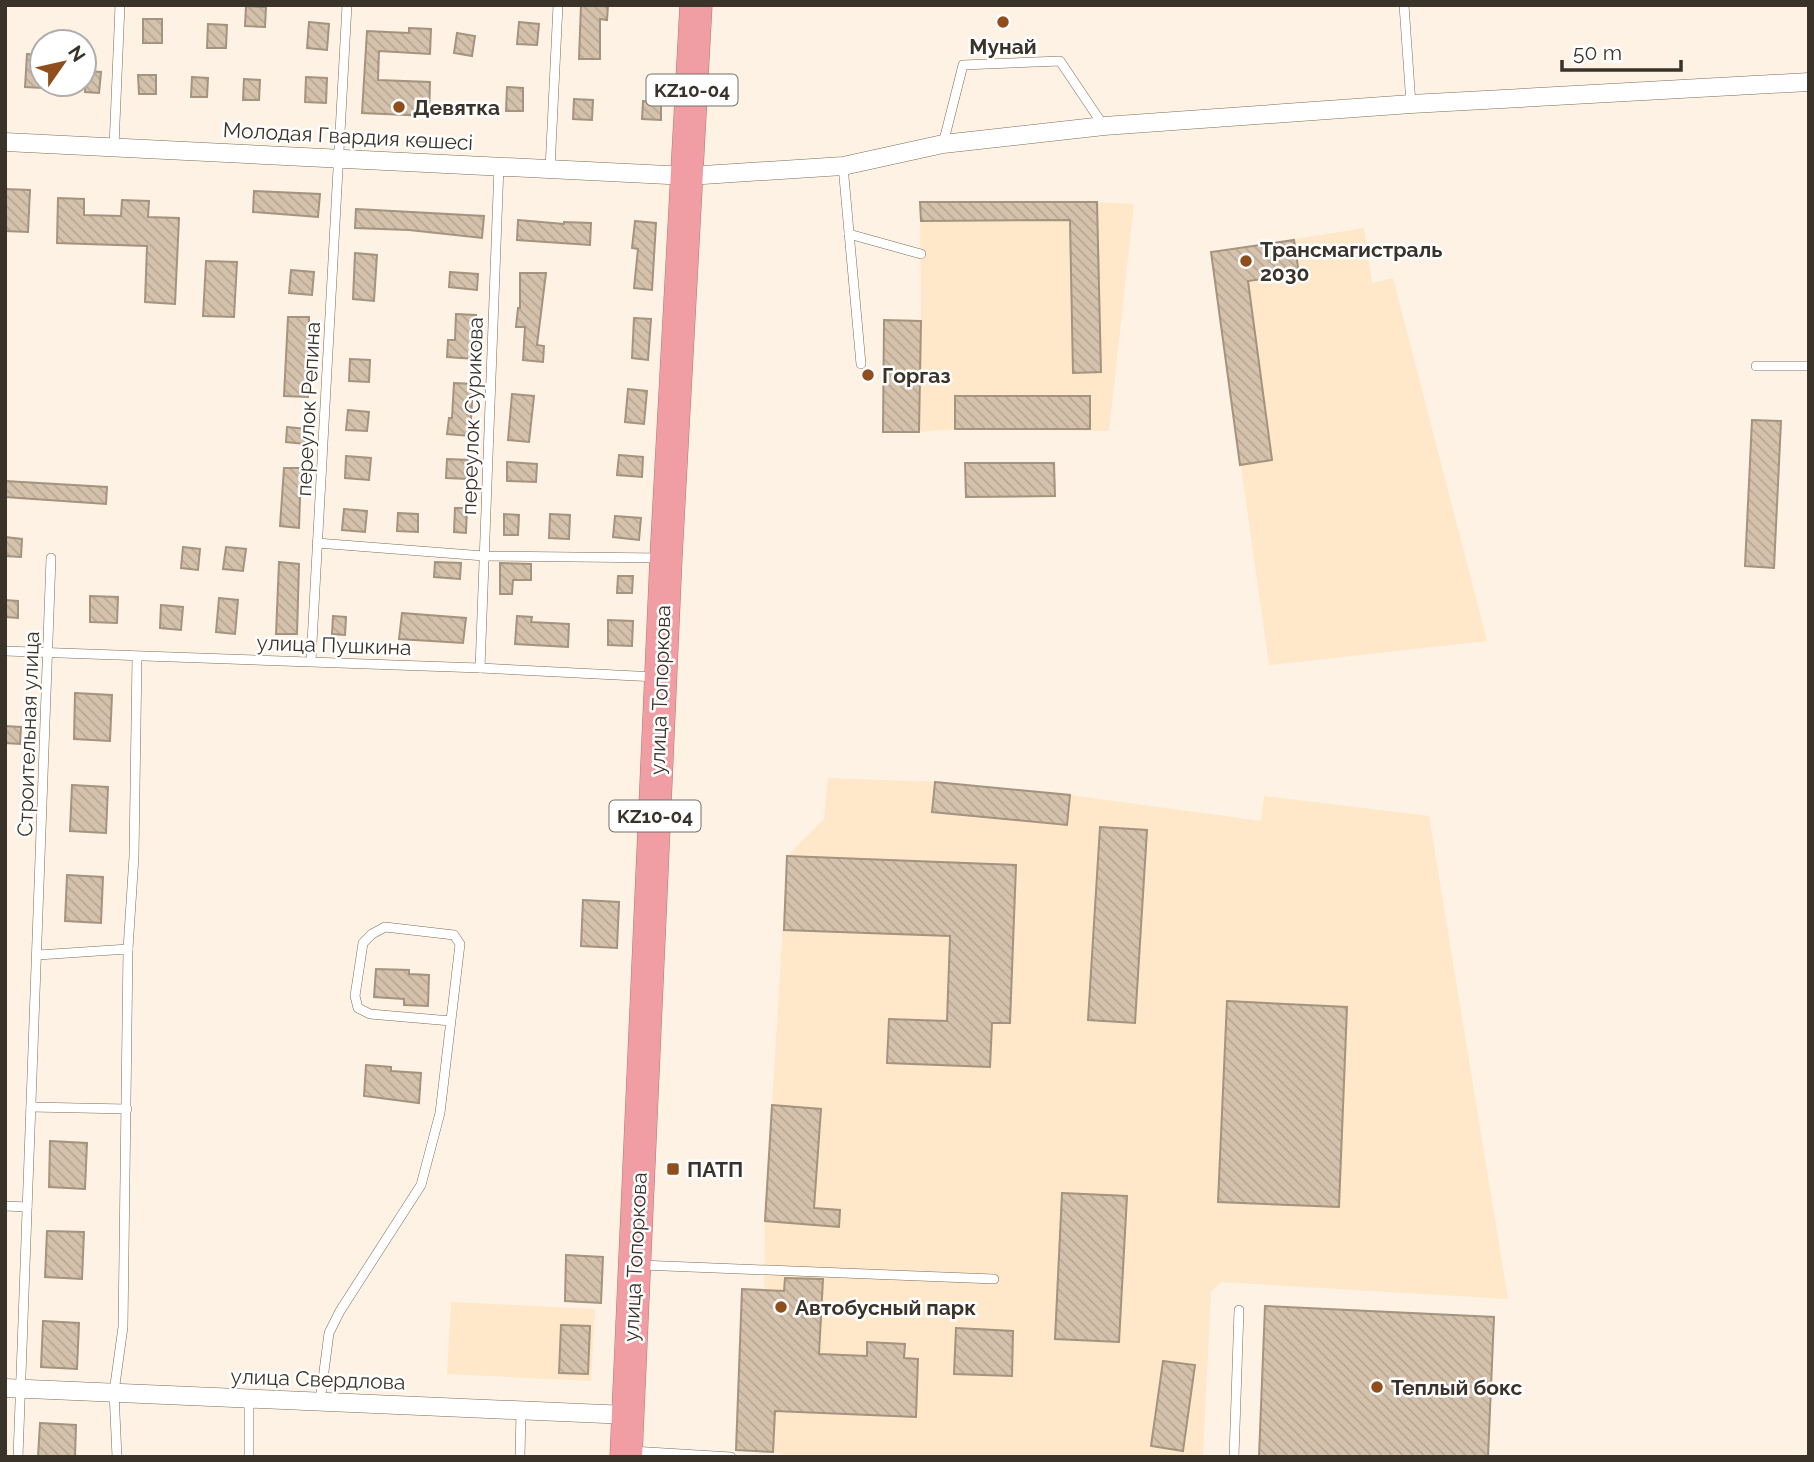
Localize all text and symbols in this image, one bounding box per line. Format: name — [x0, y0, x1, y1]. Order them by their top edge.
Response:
marker: Мунай — [995, 14, 1011, 30]
north arrow — [28, 28, 98, 98]
scale bar — [1562, 28, 1681, 72]
place label: Мунай — [969, 34, 1037, 59]
text: 50 m — [1573, 40, 1622, 65]
text: N — [64, 41, 90, 66]
road number: KZ10-04 — [646, 74, 738, 106]
place label: Девятка — [413, 95, 500, 120]
marker: Девятка — [391, 99, 407, 115]
street label: Молодая Гвардия көшесі — [222, 117, 474, 155]
place label: Трансмагистраль 2030 — [1260, 237, 1442, 286]
marker: Трансмагистраль 2030 — [1238, 253, 1254, 269]
street label: переулок Сурикова — [456, 317, 488, 515]
street label: переулок Репина — [291, 321, 325, 497]
place label: Горгаз — [882, 363, 951, 388]
marker: Горгаз — [860, 367, 876, 383]
street label: улица Топоркова — [645, 605, 675, 775]
street label: улица Пушкина — [256, 630, 412, 660]
street label: Строительная улица — [12, 631, 44, 837]
road number: KZ10-04 — [610, 800, 700, 832]
place label: ПАТП — [687, 1157, 743, 1182]
marker: ПАТП — [665, 1161, 681, 1177]
street label: улица Топоркова — [618, 1171, 652, 1343]
place label: Автобусный парк — [795, 1295, 976, 1320]
marker: Автобусный парк — [773, 1299, 789, 1315]
street label: улица Свердлова — [230, 1363, 406, 1395]
place label: Теплый бокс — [1391, 1375, 1523, 1400]
marker: Теплый бокс — [1369, 1379, 1385, 1395]

